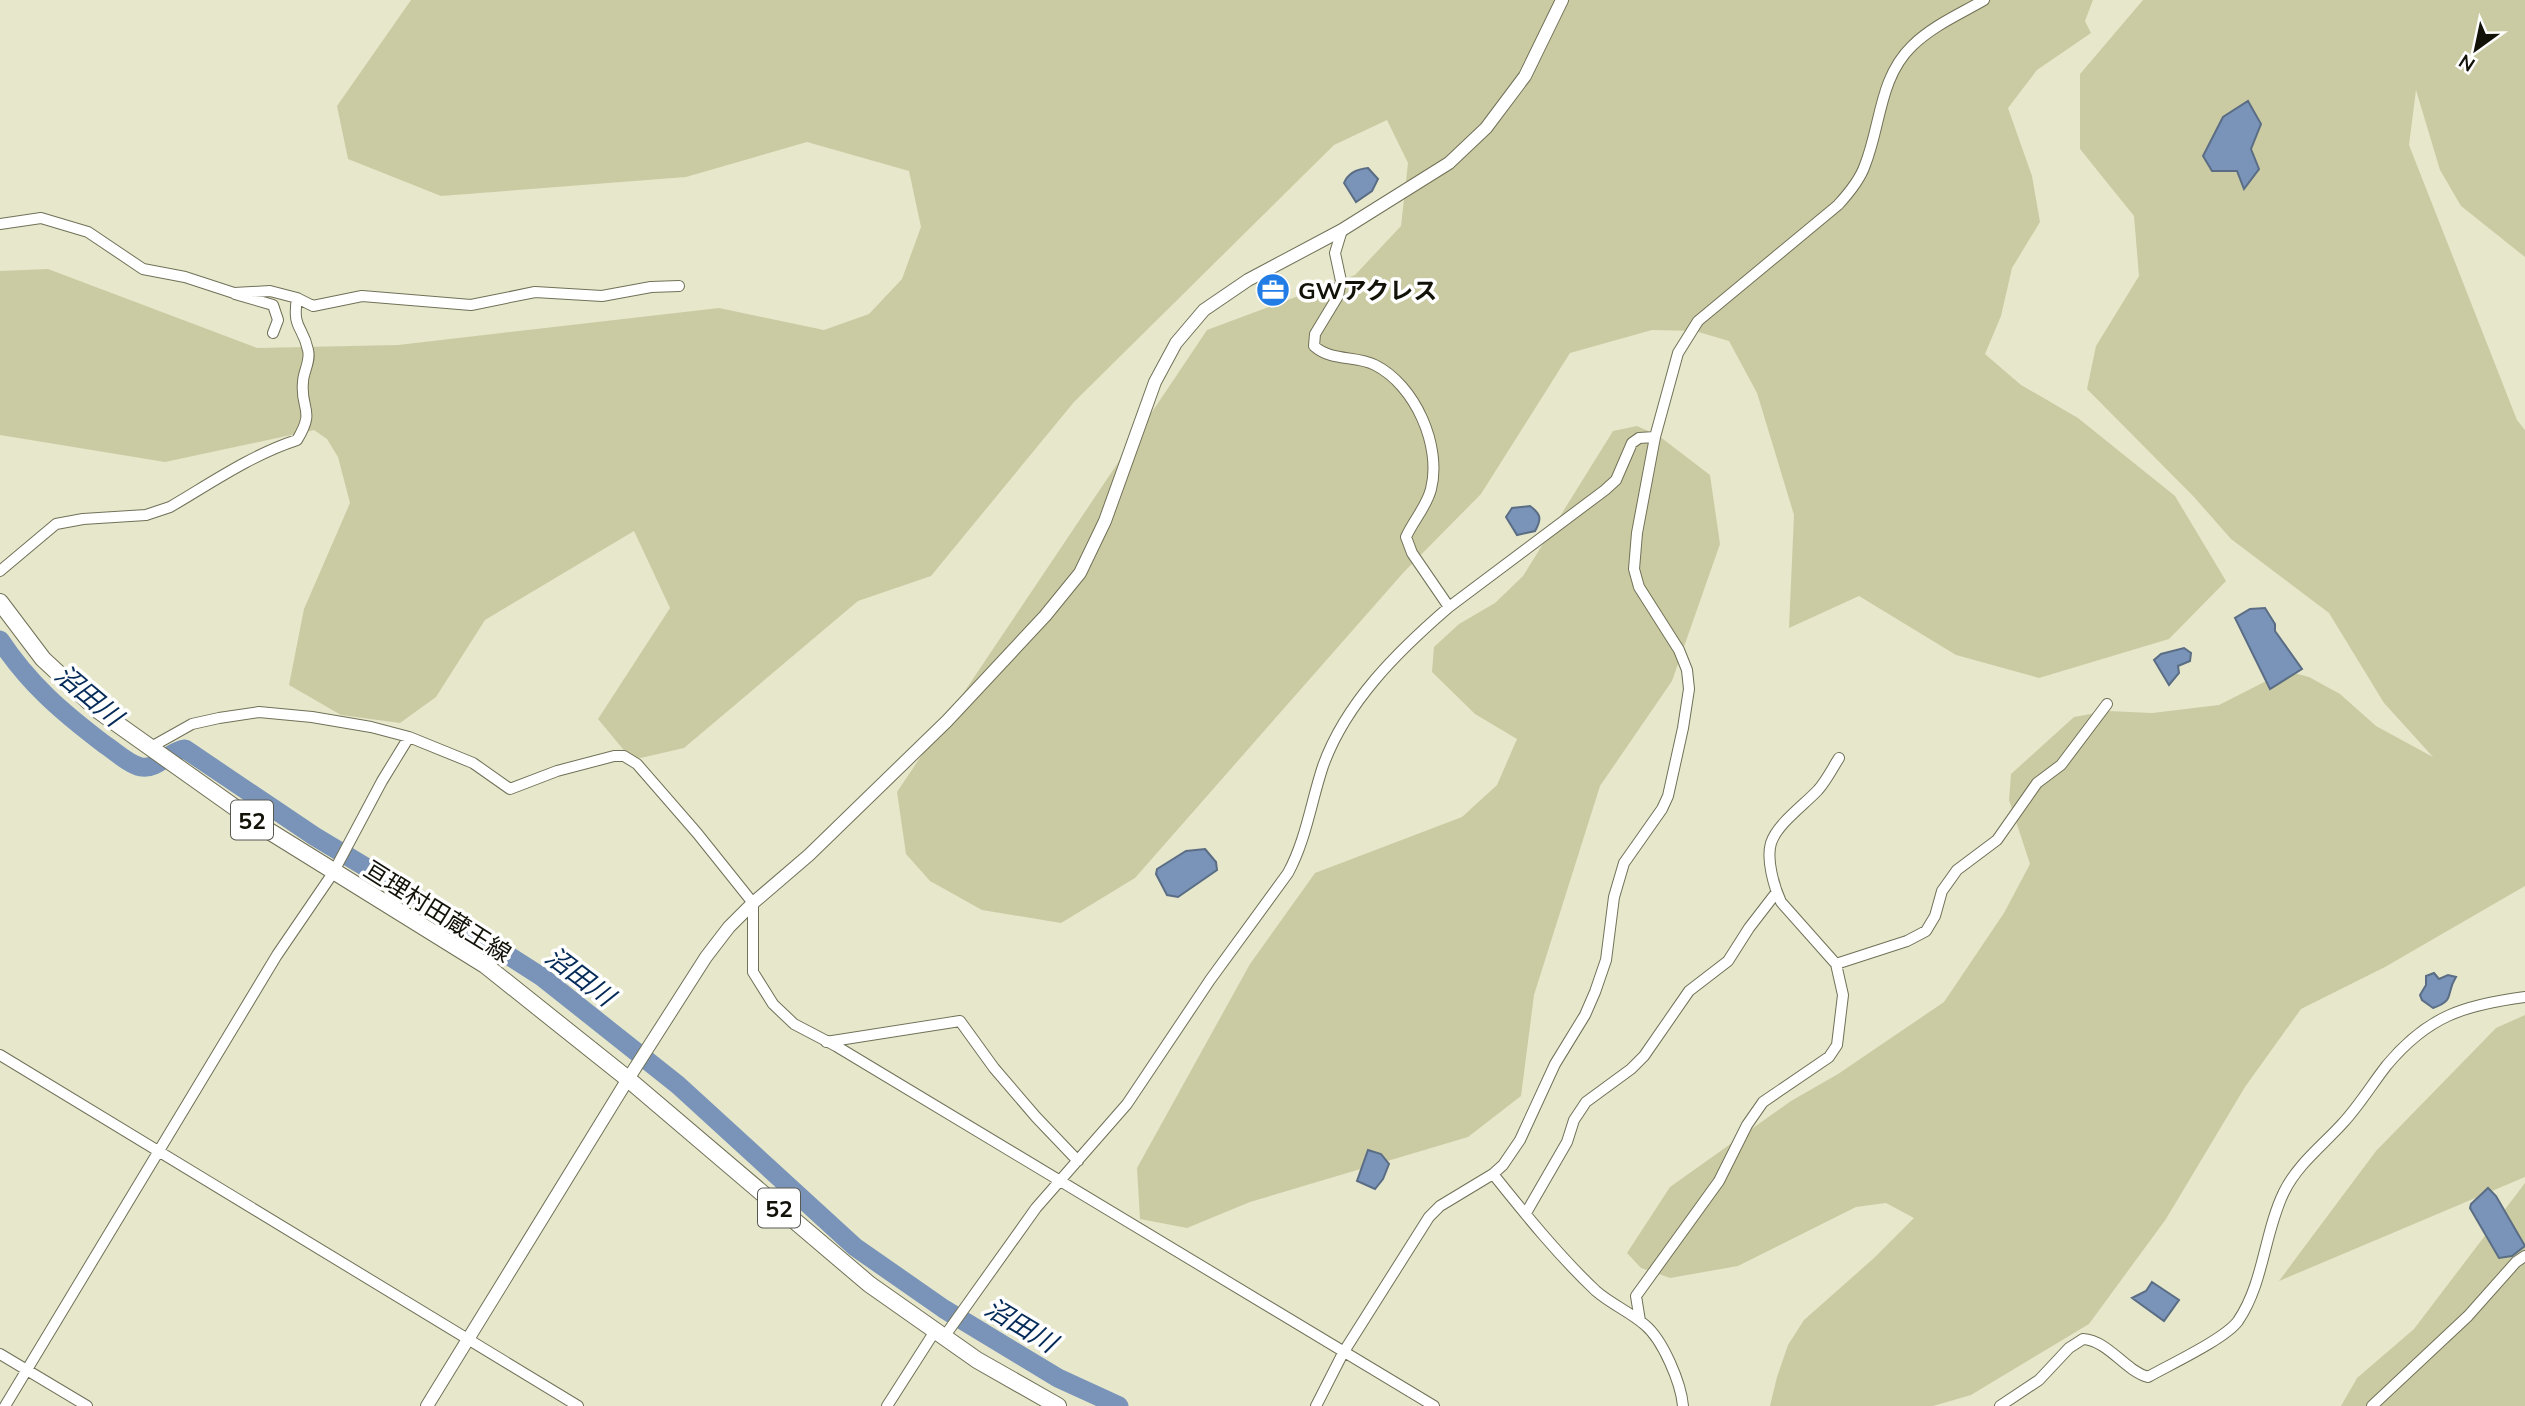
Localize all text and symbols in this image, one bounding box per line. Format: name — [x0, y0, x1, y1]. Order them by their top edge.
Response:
north arrow — [2441, 14, 2511, 84]
text: N — [2454, 49, 2479, 77]
office icon: GWアクレス — [1254, 271, 1292, 309]
place label: GWアクレス — [1298, 275, 1437, 305]
water label: 沼田川 — [49, 657, 132, 735]
road number: 52 — [231, 800, 273, 840]
street label: 亘理村田蔵王線 — [359, 854, 517, 968]
water label: 沼田川 — [539, 939, 623, 1014]
road number: 52 — [758, 1189, 800, 1228]
water label: 沼田川 — [979, 1291, 1065, 1361]

